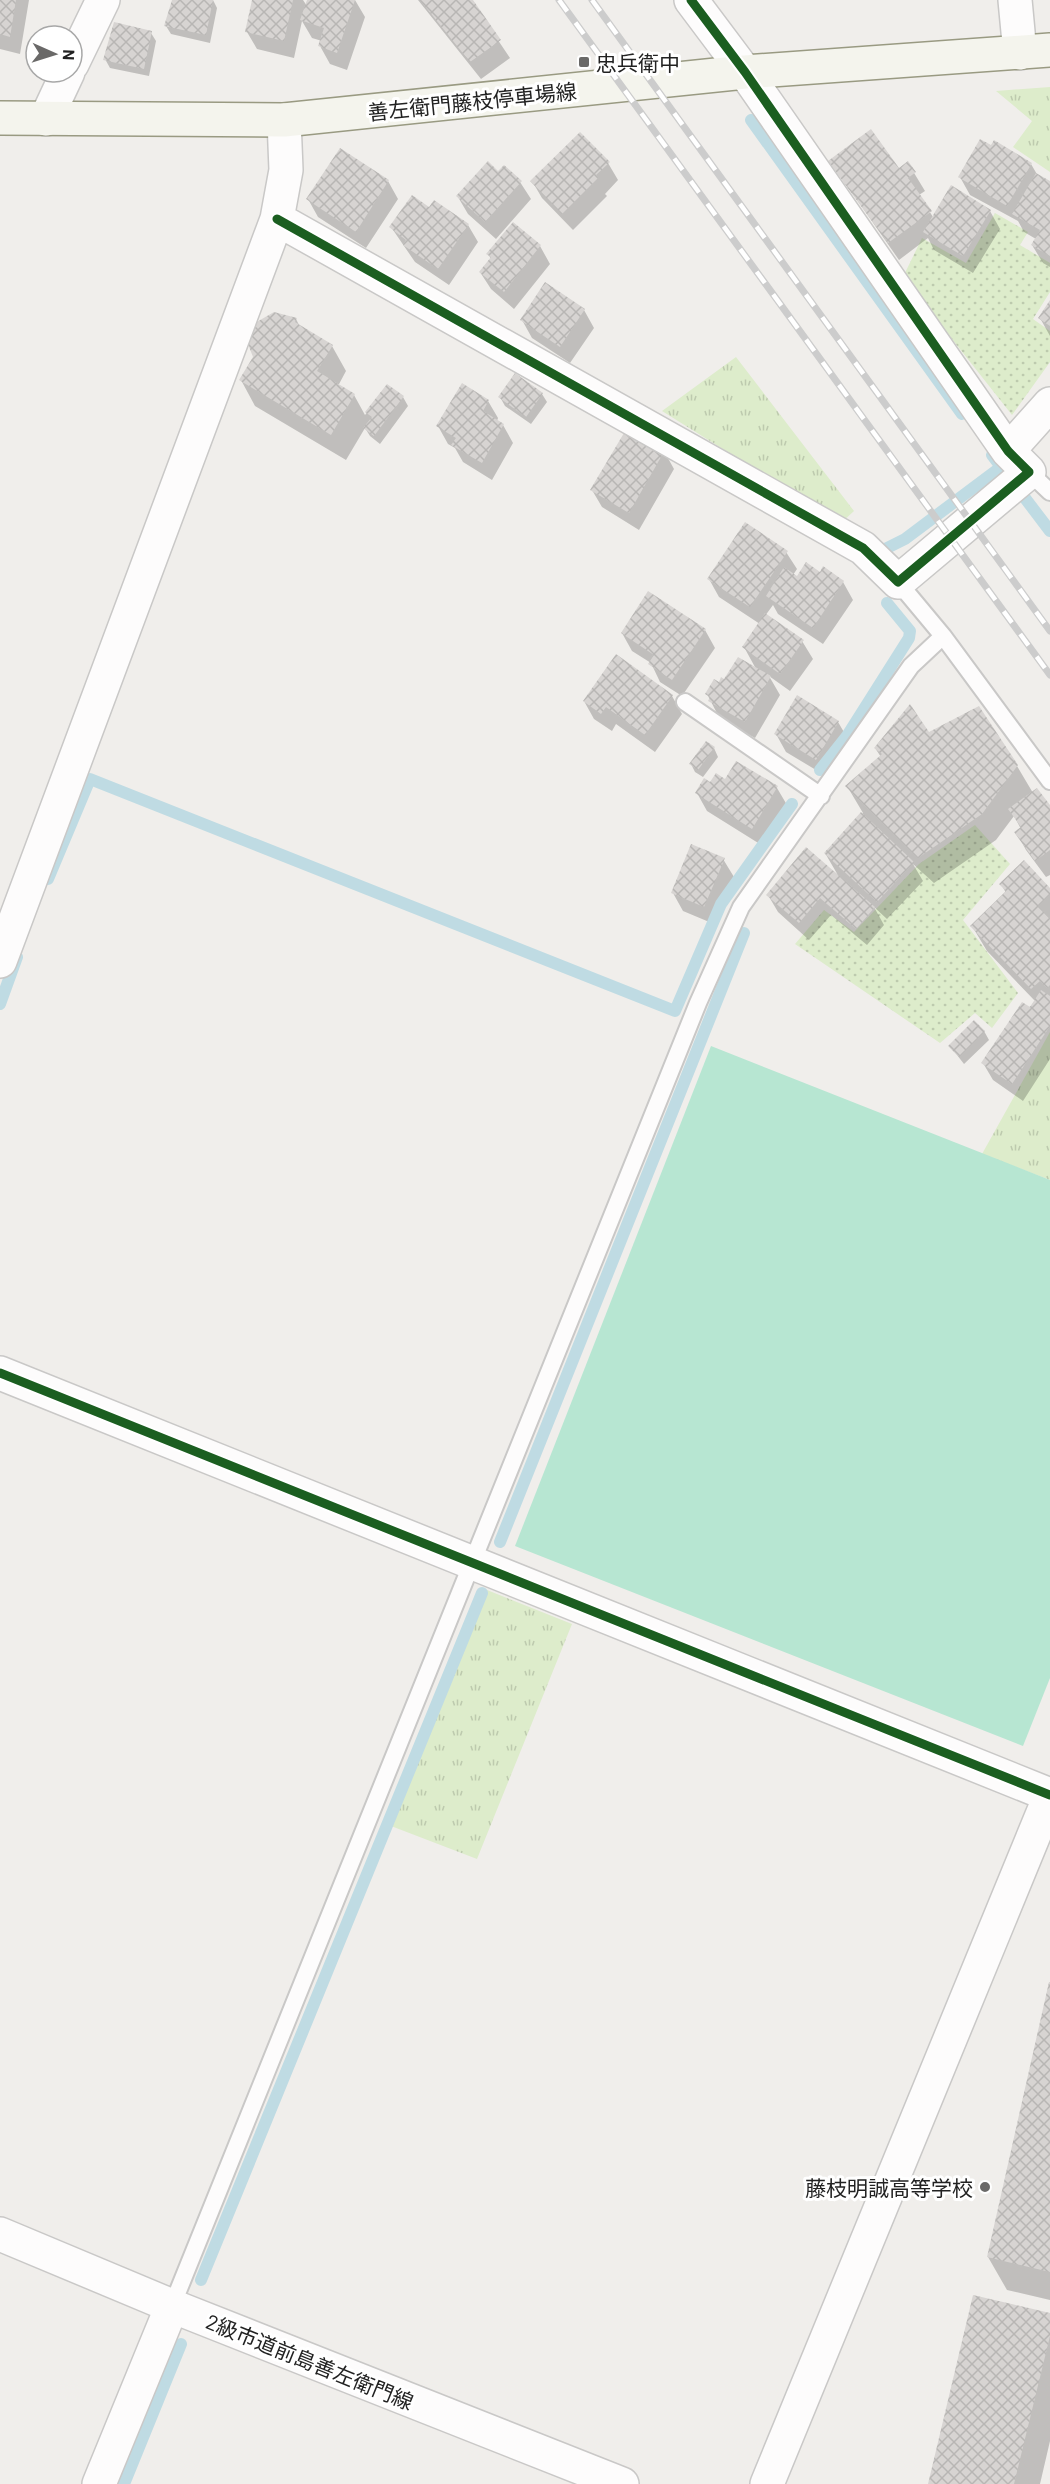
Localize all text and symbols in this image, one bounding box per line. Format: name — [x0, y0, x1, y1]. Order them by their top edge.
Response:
north arrow — [24, 24, 84, 84]
text: N — [60, 49, 79, 61]
place label: 忠兵衛中 — [596, 50, 680, 75]
marker: 忠兵衛中 — [577, 55, 591, 69]
street label: 善左衛門藤枝停車場線 — [366, 78, 578, 124]
place label: 藤枝明誠高等学校 — [805, 2175, 973, 2200]
marker: 藤枝明誠高等学校 — [978, 2180, 992, 2194]
street label: 2級市道前島善左衛門線 — [203, 2308, 417, 2414]

